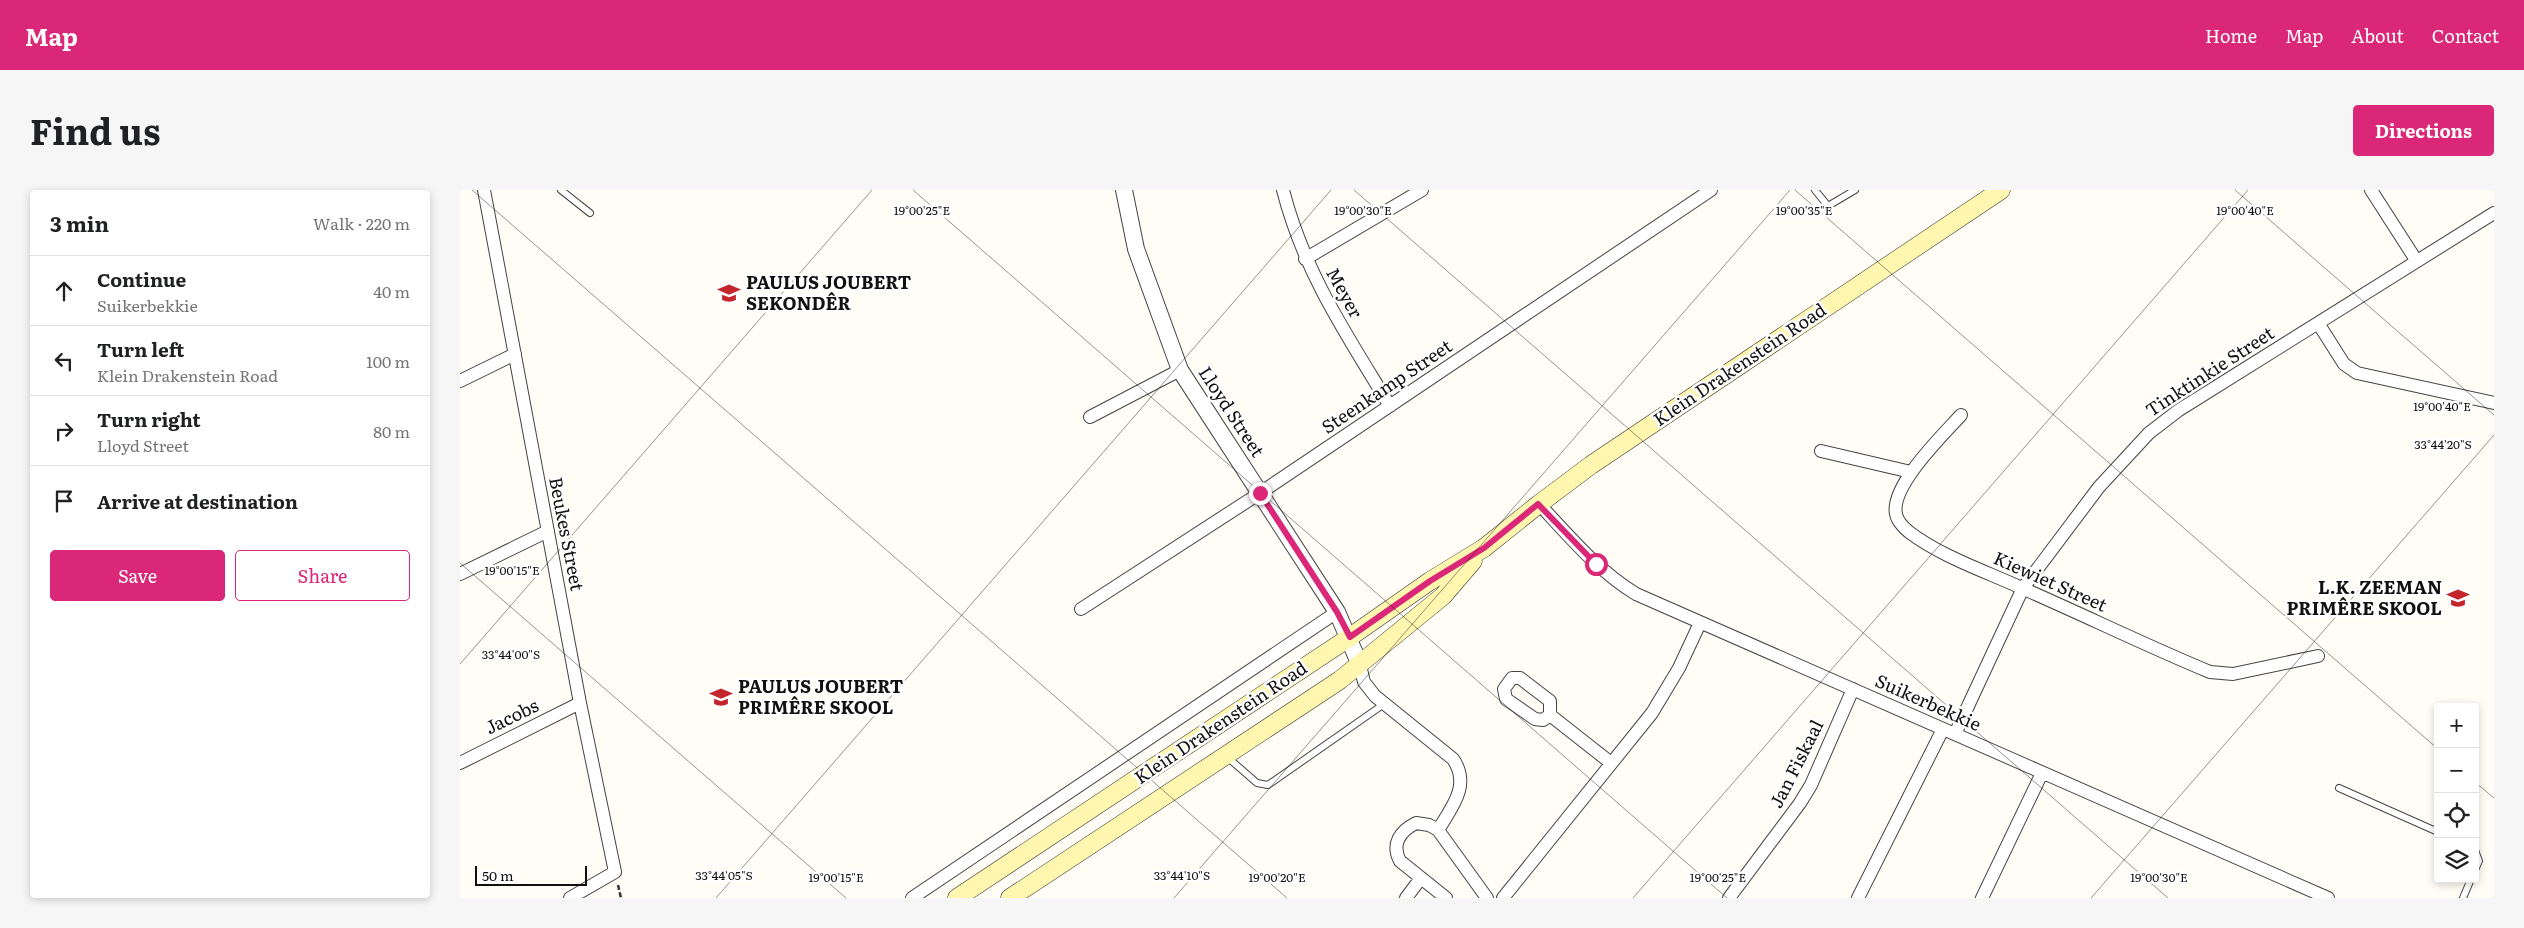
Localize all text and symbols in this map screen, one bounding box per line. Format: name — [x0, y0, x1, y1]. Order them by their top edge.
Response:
text: Map — [25, 18, 78, 53]
text: Home — [2205, 22, 2257, 49]
text: Map — [2285, 22, 2323, 49]
text: About — [2351, 22, 2404, 49]
text: Contact — [2432, 22, 2499, 49]
text: Find us — [30, 104, 160, 156]
button: Directions — [2353, 105, 2494, 156]
text: 19°00'25"E — [894, 201, 950, 219]
text: 19°00'30"E — [1334, 201, 1392, 219]
text: 19°00'35"E — [1776, 201, 1833, 219]
text: 19°00'40"E — [2216, 201, 2274, 219]
text: 3 min — [50, 207, 109, 238]
text: Walk · 220 m — [313, 211, 410, 235]
street label: Meyer — [1320, 262, 1371, 323]
text: Continue — [97, 265, 186, 293]
place label: PAULUS JOUBERT SEKONDÊR — [746, 268, 912, 316]
icon: ahead — [50, 277, 78, 305]
text: 40 m — [373, 279, 410, 303]
school or university icon: PAULUS JOUBERT SEKONDÊR — [716, 280, 742, 306]
text: Suikerbekkie — [97, 293, 198, 317]
street label: Klein Drakenstein Road — [1647, 296, 1831, 432]
street label: Tinktinkie Street — [2140, 319, 2279, 422]
street label: Steenkamp Street — [1316, 332, 1457, 439]
text: Turn left — [97, 335, 184, 363]
icon: left — [50, 347, 78, 375]
text: 100 m — [366, 349, 410, 373]
street label: Lloyd Street — [1193, 360, 1272, 462]
text: Klein Drakenstein Road — [97, 363, 278, 387]
text: 19°00'40"E — [2413, 397, 2471, 415]
text: Turn right — [97, 405, 201, 433]
icon: right — [50, 417, 78, 445]
text: 80 m — [373, 419, 410, 443]
text: Lloyd Street — [97, 433, 189, 457]
text: 33°44'20"S — [2414, 435, 2472, 453]
street label: Beukes Street — [543, 474, 592, 594]
route end — [1249, 482, 1272, 505]
icon: arrive — [50, 487, 78, 515]
text: Arrive at destination — [97, 487, 298, 515]
street label: Kiewiet Street — [1990, 544, 2112, 618]
button: Save — [50, 550, 225, 601]
button: Share — [235, 550, 410, 601]
route start — [1585, 553, 1608, 576]
text: 19°00'15"E — [484, 561, 540, 579]
place label: L.K. ZEEMAN PRIMÊRE SKOOL — [2286, 573, 2442, 621]
school or university icon: L.K. ZEEMAN PRIMÊRE SKOOL — [2445, 585, 2471, 611]
text: 33°44'00"S — [482, 645, 540, 663]
street label: Klein Drakenstein Road — [1128, 654, 1312, 790]
street label: Suikerbekkie — [1871, 666, 1986, 737]
place label: PAULUS JOUBERT PRIMÊRE SKOOL — [738, 672, 904, 720]
school or university icon: PAULUS JOUBERT PRIMÊRE SKOOL — [708, 684, 734, 710]
street label: Jacobs — [480, 691, 543, 740]
map controls — [2434, 703, 2479, 883]
button: + — [2434, 703, 2479, 748]
street label: Jan Fiskaal — [1762, 714, 1829, 812]
button: − — [2434, 748, 2479, 793]
button: locate — [2434, 793, 2479, 838]
button: layers — [2434, 838, 2479, 883]
scale bar — [475, 863, 588, 886]
text: 50 m — [482, 865, 514, 885]
text: 33°44'05"S — [695, 866, 753, 884]
text: 33°44'10"S — [1154, 866, 1210, 884]
text: 19°00'15"E — [808, 868, 864, 886]
text: 19°00'20"E — [1248, 868, 1306, 886]
text: 19°00'25"E — [1690, 868, 1746, 886]
text: 19°00'30"E — [2130, 868, 2188, 886]

